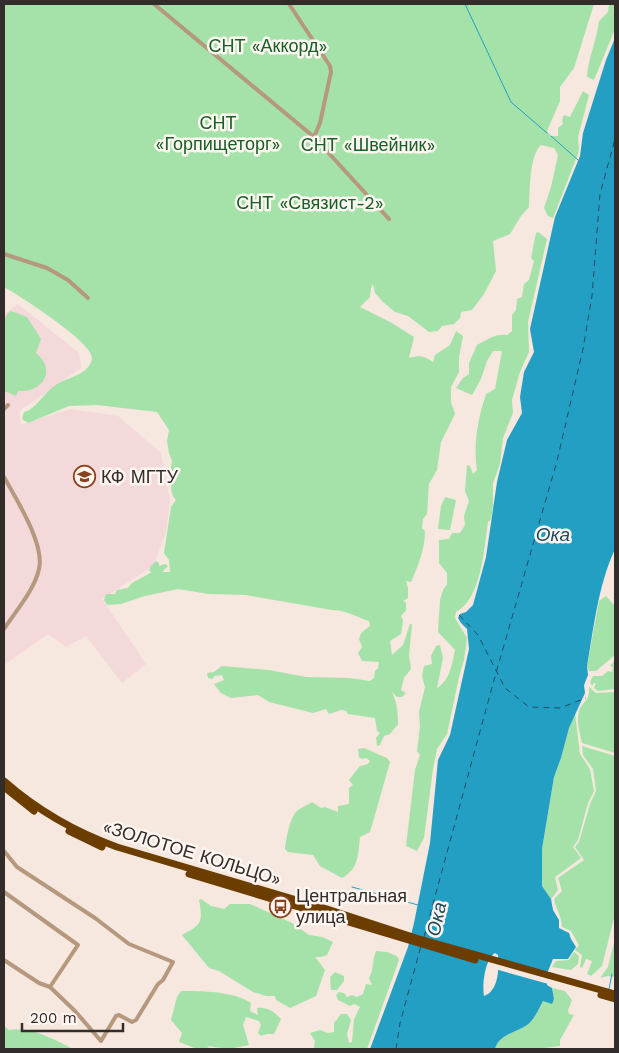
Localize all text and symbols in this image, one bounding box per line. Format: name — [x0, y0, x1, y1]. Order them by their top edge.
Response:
park label: СНТ «Аккорд» — [209, 35, 327, 56]
park label: СНТ «Горпищеторг» — [156, 112, 280, 154]
park label: СНТ «Швейник» — [301, 134, 435, 155]
park label: СНТ «Связист-2» — [236, 192, 384, 213]
school or university icon: КФ МГТУ — [73, 465, 97, 489]
place label: КФ МГТУ — [101, 466, 178, 487]
water label: Ока — [536, 523, 570, 546]
street label: «ЗОЛОТОЕ КОЛЬЦО» — [101, 815, 284, 890]
place label: Центральная улица — [296, 885, 407, 927]
bus stop icon: Центральная улица — [268, 894, 292, 918]
water label: Ока — [422, 900, 451, 938]
scale bar — [22, 1000, 124, 1032]
text: 200 m — [30, 1009, 77, 1027]

